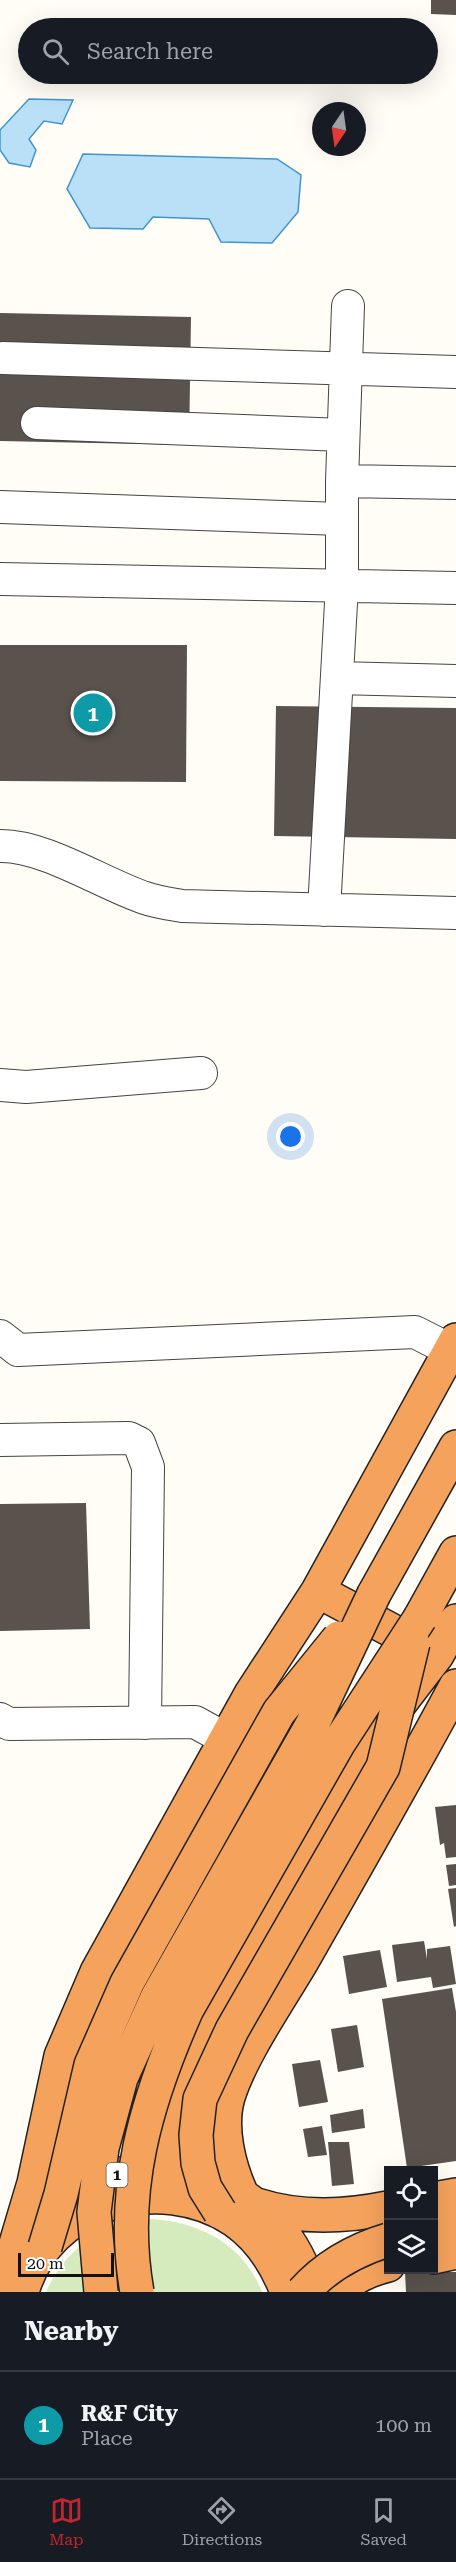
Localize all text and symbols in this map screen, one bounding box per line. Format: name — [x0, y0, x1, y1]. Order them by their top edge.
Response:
search box — [18, 18, 438, 84]
icon: search — [39, 35, 72, 68]
text: Search here — [87, 39, 213, 64]
north arrow — [312, 102, 366, 156]
pin: 1 — [74, 690, 112, 736]
your location — [276, 1122, 305, 1151]
road number: 1 — [106, 2163, 128, 2187]
map controls — [384, 2166, 438, 2274]
button: locate — [384, 2166, 438, 2220]
button: layers — [384, 2220, 438, 2274]
scale bar — [18, 2250, 114, 2278]
text: 20 m — [27, 2254, 64, 2273]
text: Nearby — [24, 2316, 118, 2346]
text: R&F City — [81, 2401, 178, 2426]
text: 1 — [38, 2413, 49, 2437]
text: 100 m — [375, 2413, 432, 2437]
text: Place — [81, 2426, 133, 2450]
tab: Map — [49, 2494, 83, 2549]
tab: Directions — [182, 2494, 262, 2549]
tab: Saved — [360, 2494, 407, 2549]

